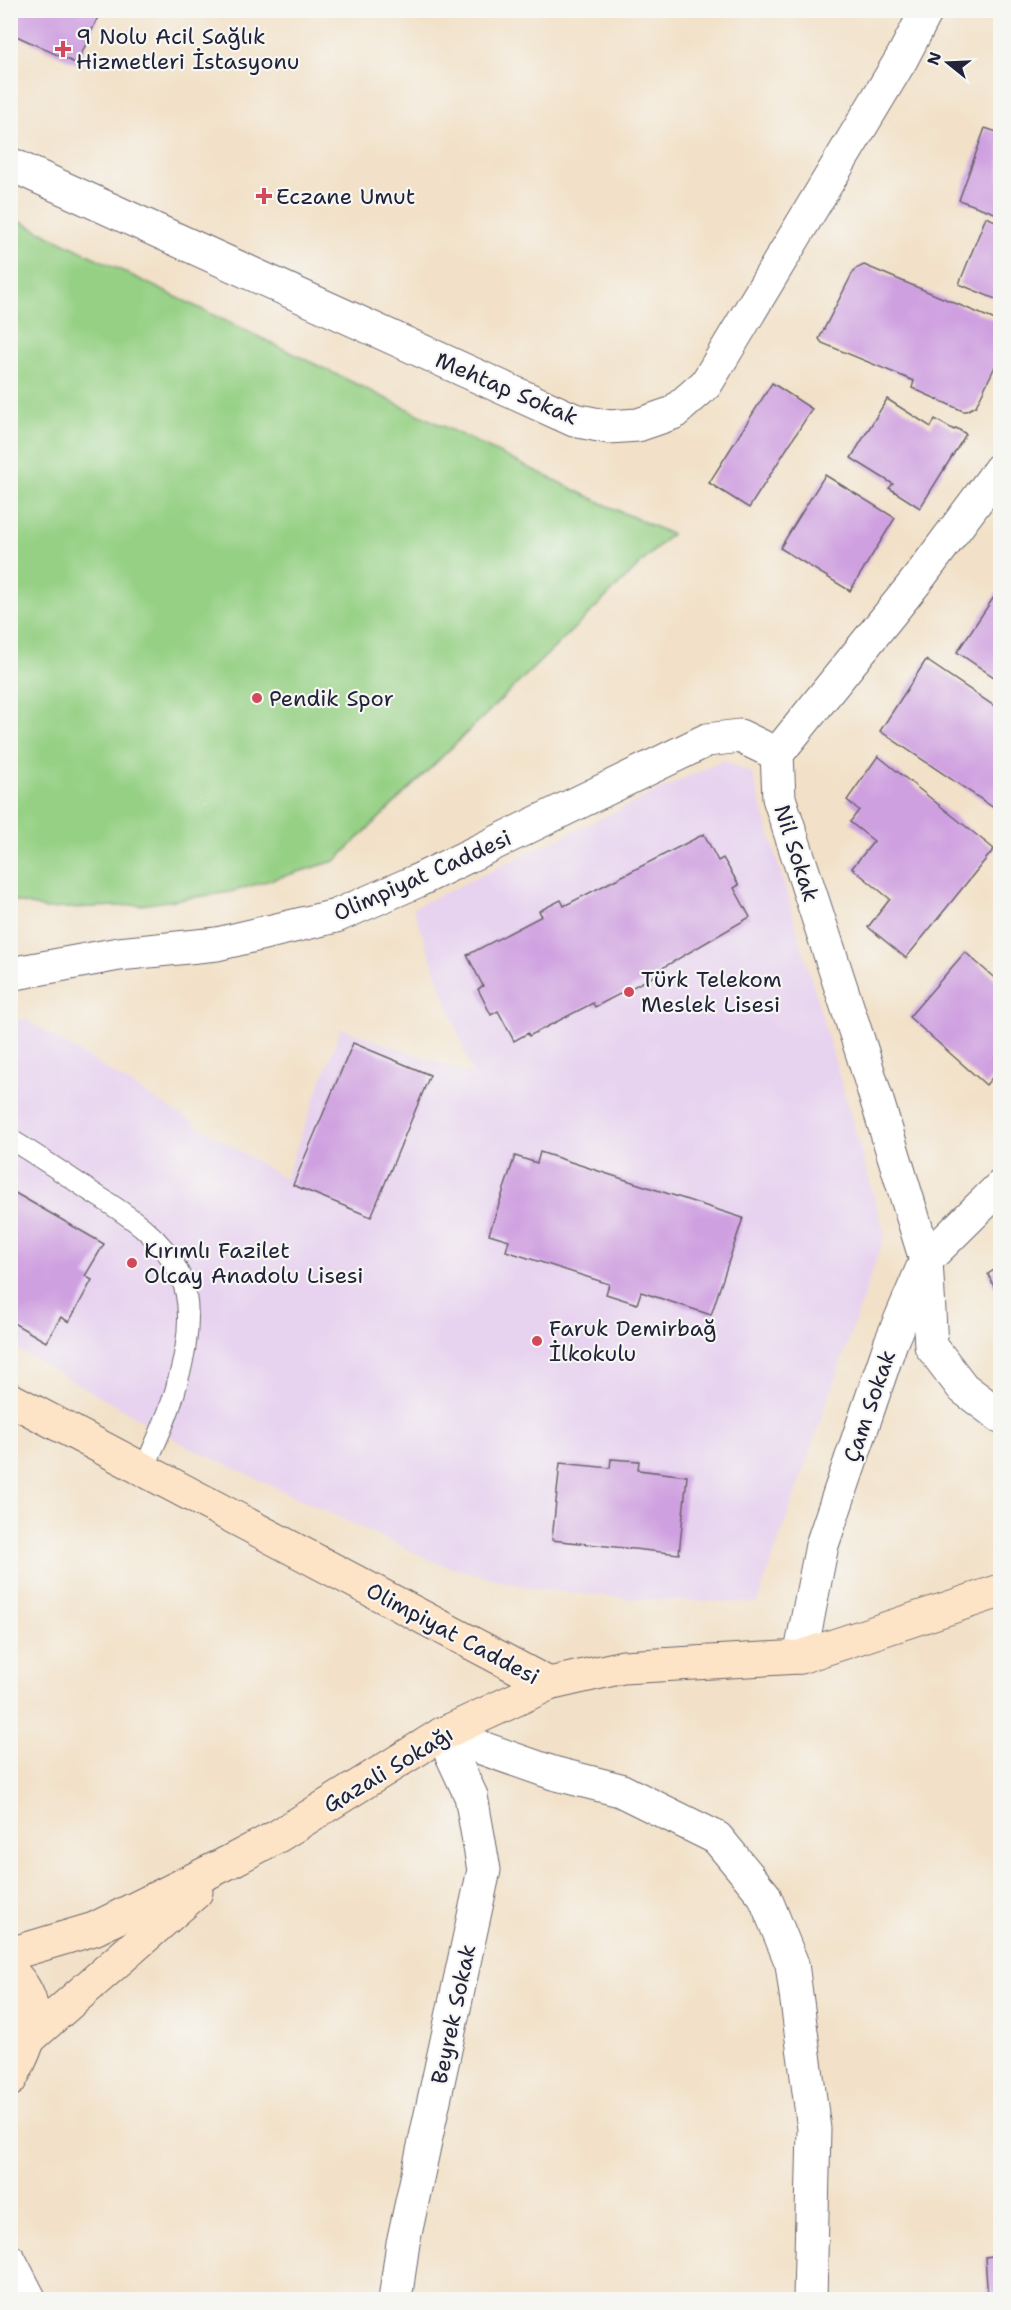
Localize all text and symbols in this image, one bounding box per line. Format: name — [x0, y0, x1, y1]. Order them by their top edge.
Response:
place label: 9 Nolu Acil Sağlık Hizmetleri İstasyonu — [76, 22, 299, 76]
north arrow — [918, 33, 978, 93]
marker: 9 Nolu Acil Sağlık Hizmetleri İstasyonu — [54, 40, 72, 58]
text: N — [922, 49, 946, 68]
place label: Eczane Umut — [276, 182, 415, 211]
marker: Eczane Umut — [257, 189, 271, 203]
street label: Mehtap Sokak — [431, 345, 583, 432]
place label: Pendik Spor — [269, 684, 394, 713]
marker: Pendik Spor — [250, 691, 264, 705]
street label: Nil Sokak — [767, 801, 826, 905]
street label: Olimpiyat Caddesi — [329, 823, 516, 928]
place label: Türk Telekom Meslek Lisesi — [641, 965, 782, 1019]
marker: Türk Telekom Meslek Lisesi — [622, 985, 636, 999]
place label: Kırımlı Fazilet Olcay Anadolu Lisesi — [144, 1236, 363, 1290]
marker: Kırımlı Fazilet Olcay Anadolu Lisesi — [125, 1256, 139, 1270]
place label: Faruk Demirbağ İlkokulu — [549, 1314, 717, 1368]
marker: Faruk Demirbağ İlkokulu — [530, 1334, 544, 1348]
street label: Çam Sokak — [837, 1346, 902, 1466]
street label: Olimpiyat Caddesi — [361, 1576, 544, 1691]
street label: Gazali Sokağı — [318, 1719, 459, 1820]
street label: Beyrek Sokak — [425, 1942, 482, 2087]

